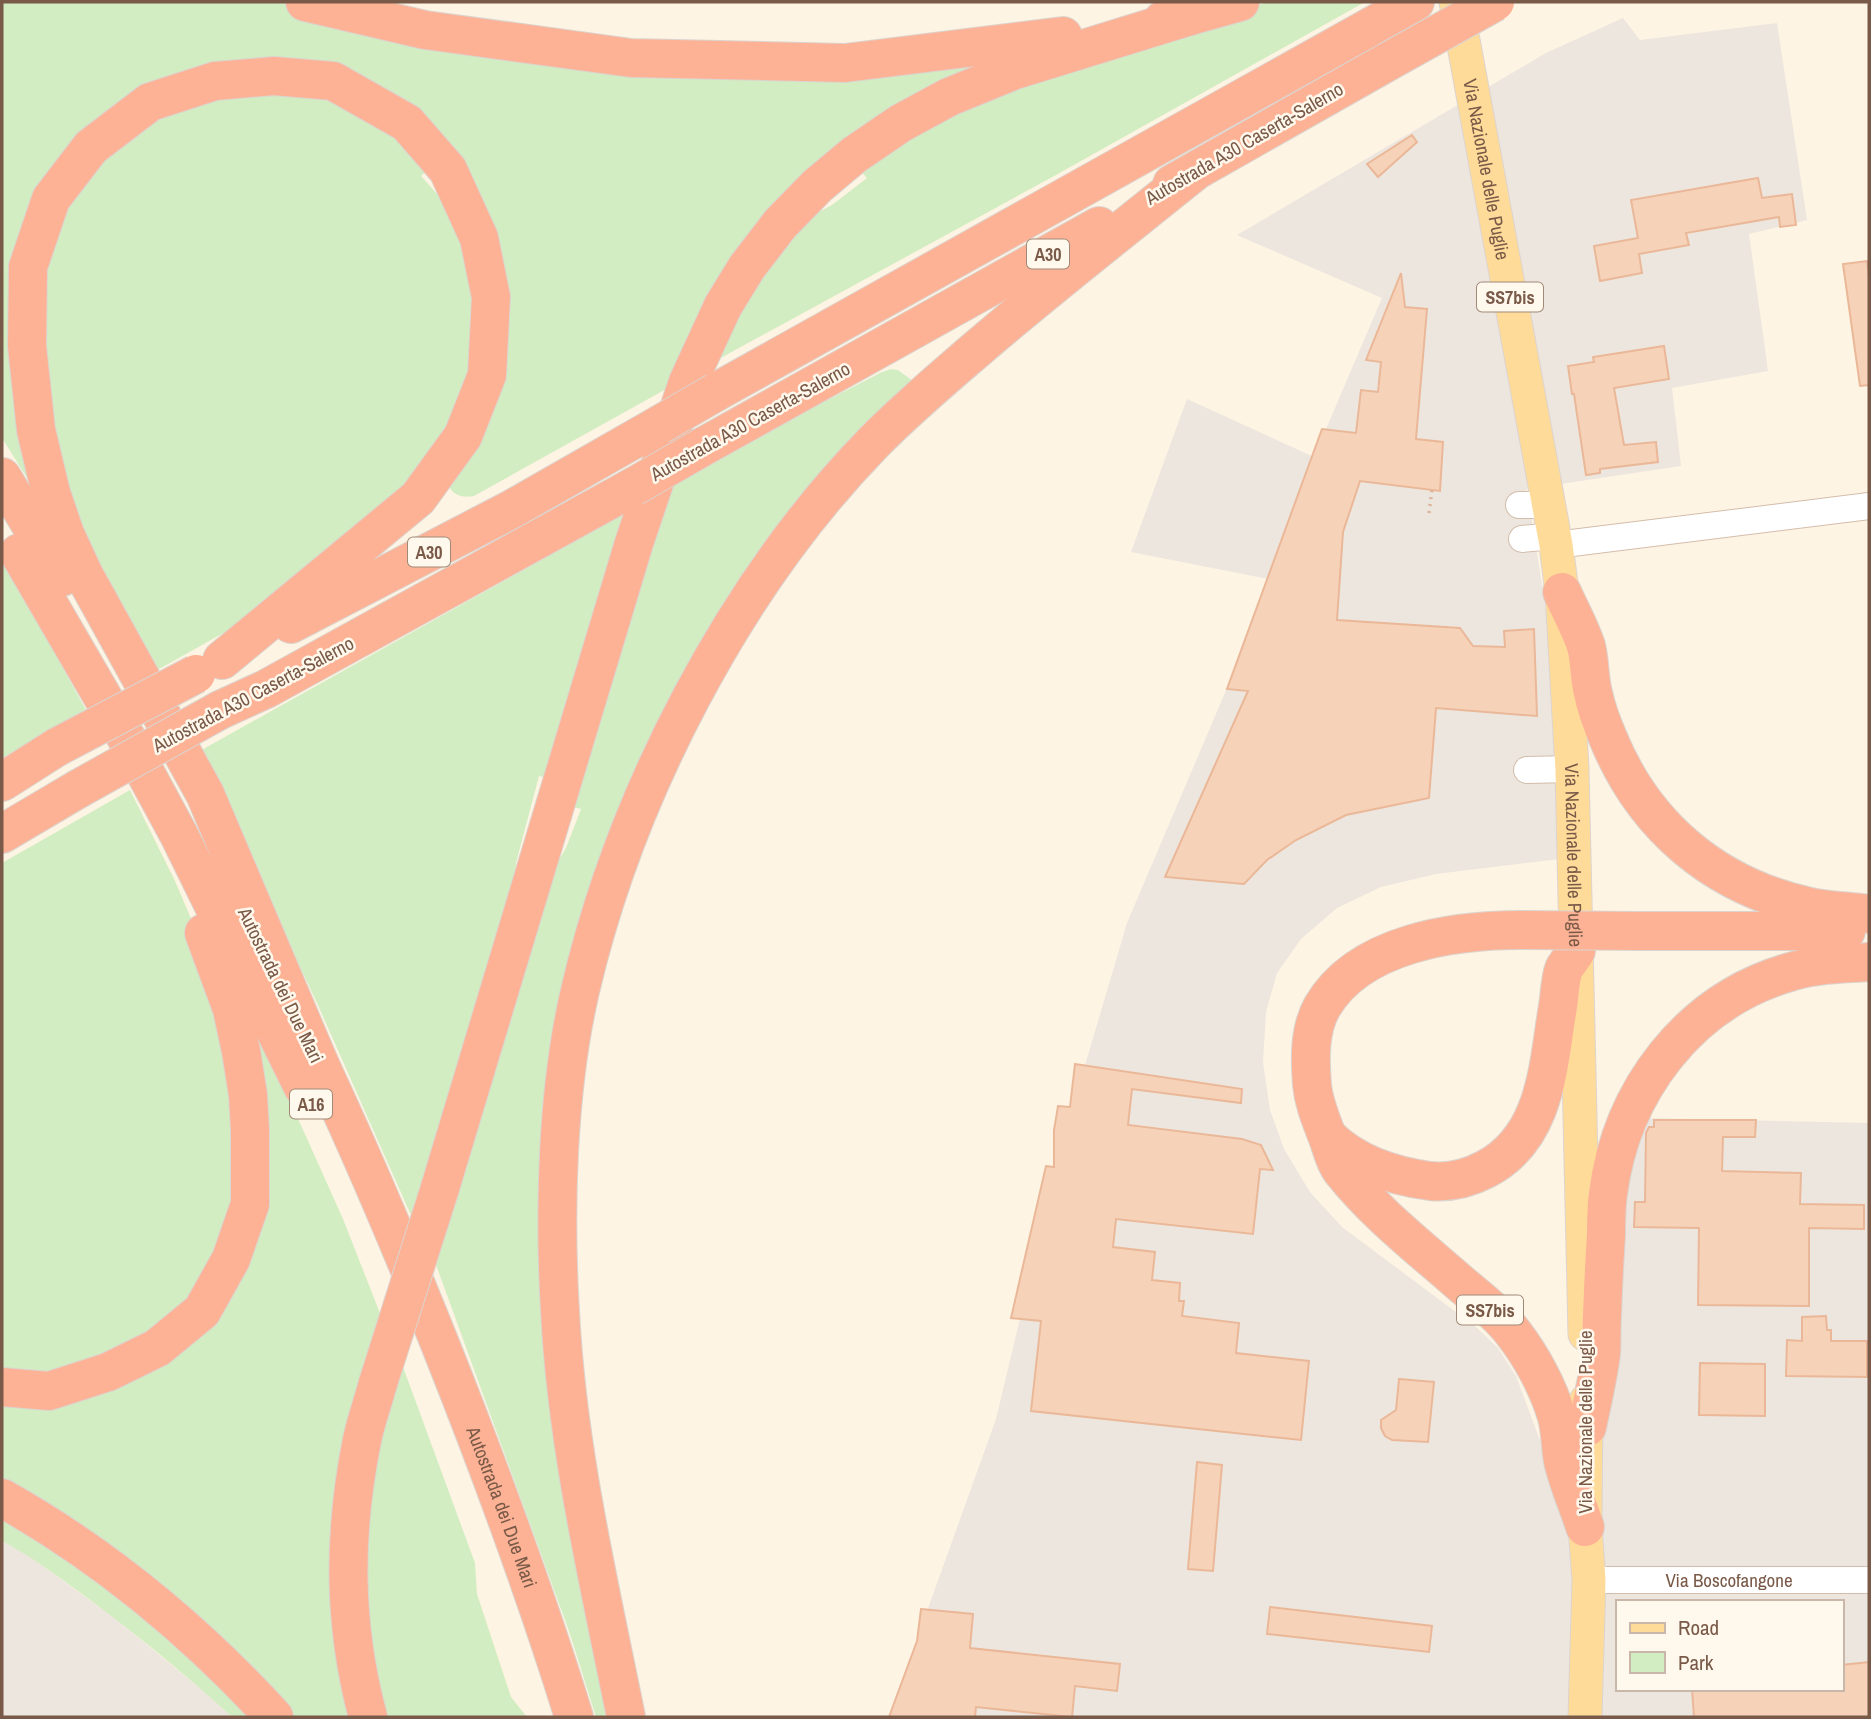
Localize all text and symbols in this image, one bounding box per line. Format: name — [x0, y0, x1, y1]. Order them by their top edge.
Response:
street label: Autostrada A30 Caserta-Salerno — [1139, 76, 1348, 211]
street label: Via Nazionale delle Puglie — [1457, 77, 1516, 262]
road number: A30 — [1027, 240, 1069, 268]
road number: SS7bis — [1477, 282, 1543, 312]
street label: Autostrada A30 Caserta-Salerno — [645, 355, 854, 487]
road number: A30 — [408, 538, 450, 566]
street label: Autostrada A30 Caserta-Salerno — [147, 630, 358, 759]
street label: Via Nazionale delle Puglie — [1559, 763, 1589, 947]
street label: Autostrada dei Due Mari — [232, 902, 330, 1067]
road number: A16 — [290, 1090, 332, 1119]
road number: SS7bis — [1457, 1296, 1523, 1324]
street label: Via Nazionale delle Puglie — [1572, 1330, 1598, 1514]
street label: Autostrada dei Due Mari — [460, 1422, 543, 1591]
street label: Via Boscofangone — [1665, 1567, 1793, 1593]
legend — [1616, 1600, 1843, 1691]
text: Road — [1678, 1613, 1719, 1642]
text: Park — [1678, 1648, 1714, 1677]

